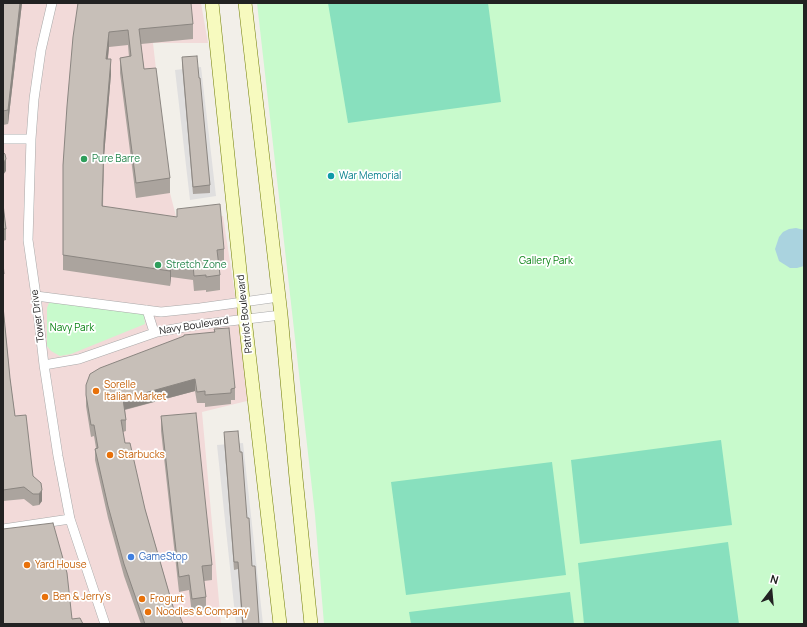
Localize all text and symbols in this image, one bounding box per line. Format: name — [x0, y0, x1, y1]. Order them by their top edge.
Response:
place label: Pure Barre — [92, 153, 140, 165]
marker: Pure Barre — [79, 154, 89, 164]
place label: War Memorial — [339, 170, 401, 182]
marker: War Memorial — [326, 171, 336, 181]
park label: Gallery Park — [519, 255, 573, 267]
place label: Stretch Zone — [166, 259, 227, 271]
marker: Stretch Zone — [153, 260, 163, 270]
street label: Patriot Boulevard — [235, 274, 255, 354]
street label: Tower Drive — [29, 289, 47, 343]
street label: Navy Boulevard — [158, 315, 230, 337]
park label: Navy Park — [50, 322, 94, 334]
place label: Sorelle Italian Market — [104, 379, 166, 402]
marker: Sorelle Italian Market — [91, 386, 101, 396]
place label: Starbucks — [118, 449, 165, 461]
marker: Starbucks — [105, 450, 115, 460]
place label: GameStop — [139, 551, 188, 563]
marker: GameStop — [126, 552, 136, 562]
place label: Yard House — [35, 559, 87, 571]
marker: Yard House — [22, 560, 32, 570]
north arrow — [751, 571, 791, 611]
text: N — [769, 571, 780, 587]
place label: Ben & Jerry's — [53, 591, 111, 603]
marker: Ben & Jerry's — [40, 592, 50, 602]
place label: Frogurt — [150, 593, 184, 605]
marker: Frogurt — [137, 594, 147, 604]
place label: Noodles & Company — [156, 606, 249, 618]
marker: Noodles & Company — [143, 607, 153, 617]

